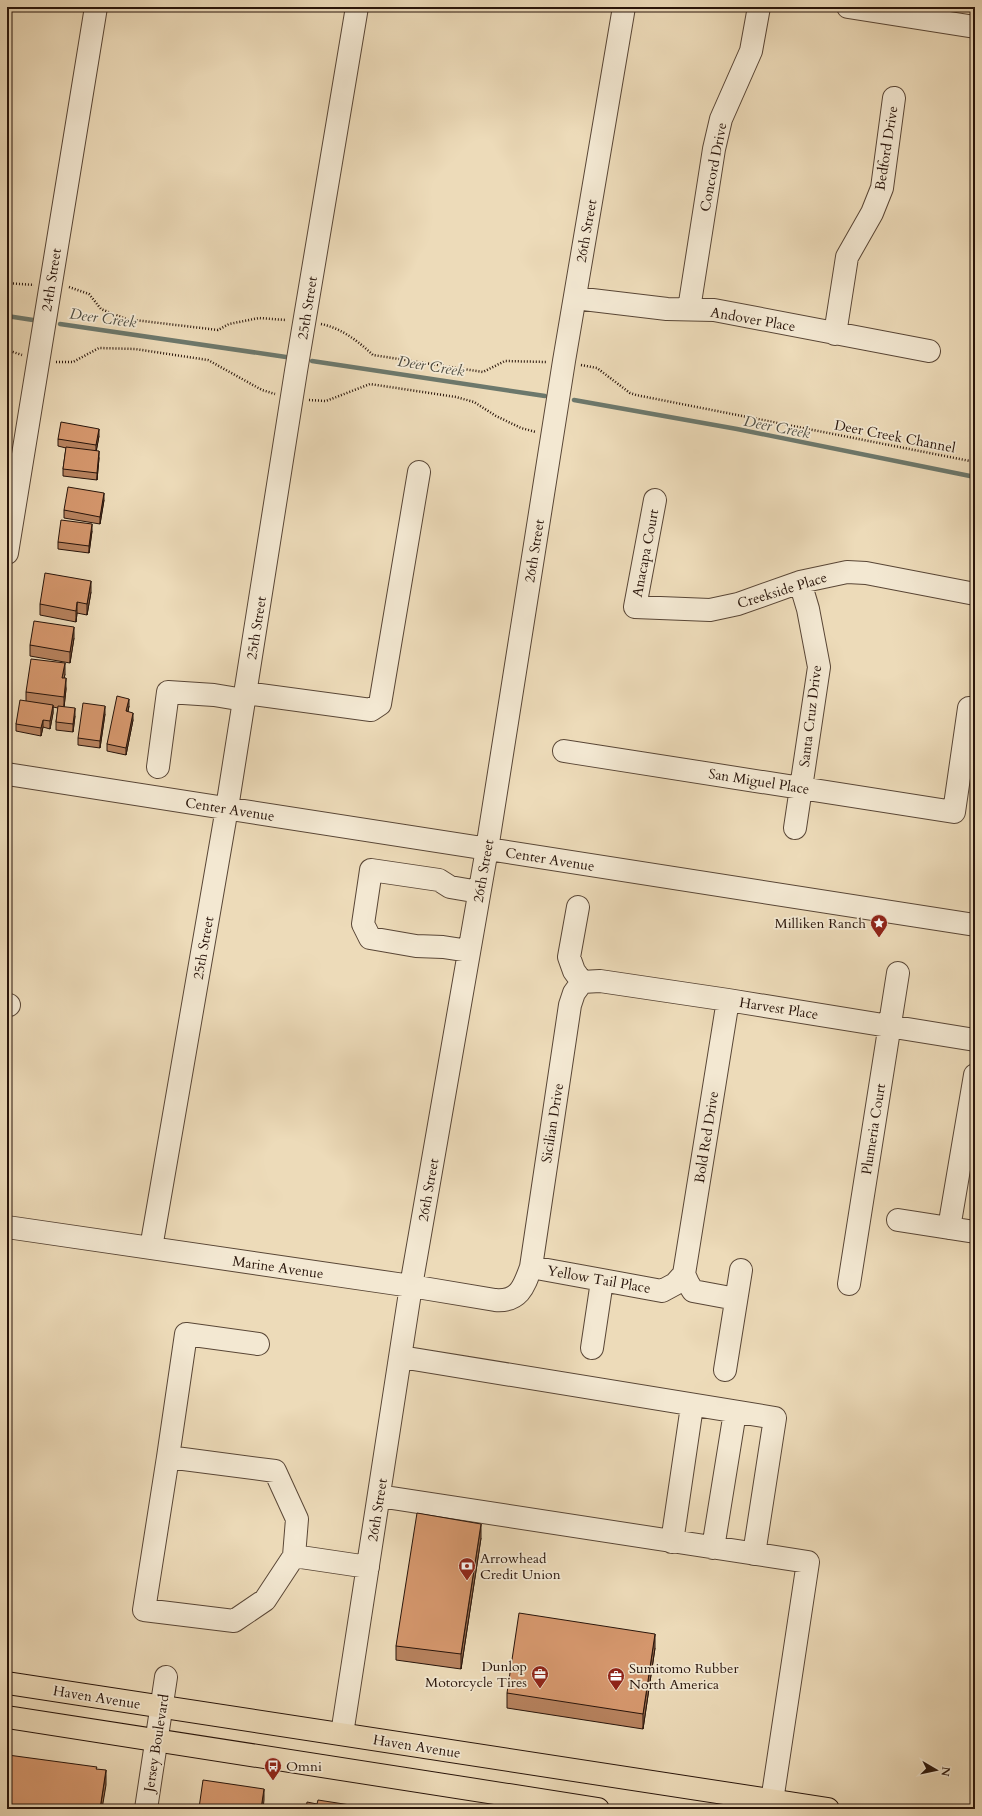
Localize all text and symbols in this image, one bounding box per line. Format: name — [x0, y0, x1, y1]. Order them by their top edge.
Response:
street label: Bedford Drive — [870, 104, 903, 192]
street label: Concord Drive — [696, 121, 731, 213]
street label: 26th Street — [572, 197, 601, 264]
street label: 24th Street — [37, 246, 66, 313]
street label: 25th Street — [293, 274, 322, 341]
water label: Deer Creek — [68, 303, 138, 333]
street label: Andover Place — [709, 303, 797, 336]
water label: Deer Creek — [396, 351, 466, 381]
water label: Deer Creek — [742, 411, 813, 443]
street label: Deer Creek Channel — [833, 415, 958, 458]
street label: Anacapa Court — [628, 507, 663, 599]
street label: 26th Street — [520, 517, 549, 584]
street label: Creekside Place — [735, 568, 829, 613]
street label: 25th Street — [242, 594, 271, 661]
street label: Santa Cruz Drive — [795, 664, 826, 768]
street label: San Miguel Place — [707, 764, 811, 799]
street label: Center Avenue — [184, 793, 276, 826]
street label: 26th Street — [469, 837, 498, 904]
street label: Center Avenue — [504, 843, 596, 876]
place icon: Milliken Ranch — [869, 913, 889, 938]
street label: 25th Street — [189, 914, 218, 981]
place label: Milliken Ranch — [774, 914, 866, 933]
street label: Harvest Place — [738, 993, 820, 1024]
street label: Sicilian Drive — [537, 1082, 568, 1164]
street label: Plumeria Court — [857, 1082, 890, 1176]
street label: Bold Red Drive — [690, 1090, 723, 1184]
street label: 26th Street — [414, 1156, 443, 1223]
street label: Marine Avenue — [231, 1252, 325, 1283]
street label: Yellow Tail Place — [546, 1261, 652, 1298]
street label: 26th Street — [363, 1476, 392, 1543]
place label: Arrowhead Credit Union — [480, 1549, 561, 1584]
bank icon: Arrowhead Credit Union — [457, 1556, 477, 1581]
place label: Dunlop Motorcycle Tires — [425, 1657, 527, 1692]
place label: Sumitomo Rubber North America — [629, 1659, 739, 1694]
office icon: Dunlop Motorcycle Tires — [530, 1664, 550, 1689]
office icon: Sumitomo Rubber North America — [606, 1666, 626, 1691]
street label: Haven Avenue — [52, 1681, 142, 1714]
street label: Jersey Boulevard — [139, 1692, 174, 1795]
street label: Haven Avenue — [372, 1730, 462, 1763]
north arrow — [916, 1750, 956, 1790]
bus stop icon: Omni — [263, 1756, 283, 1781]
place label: Omni — [286, 1757, 322, 1776]
text: N — [937, 1766, 954, 1778]

